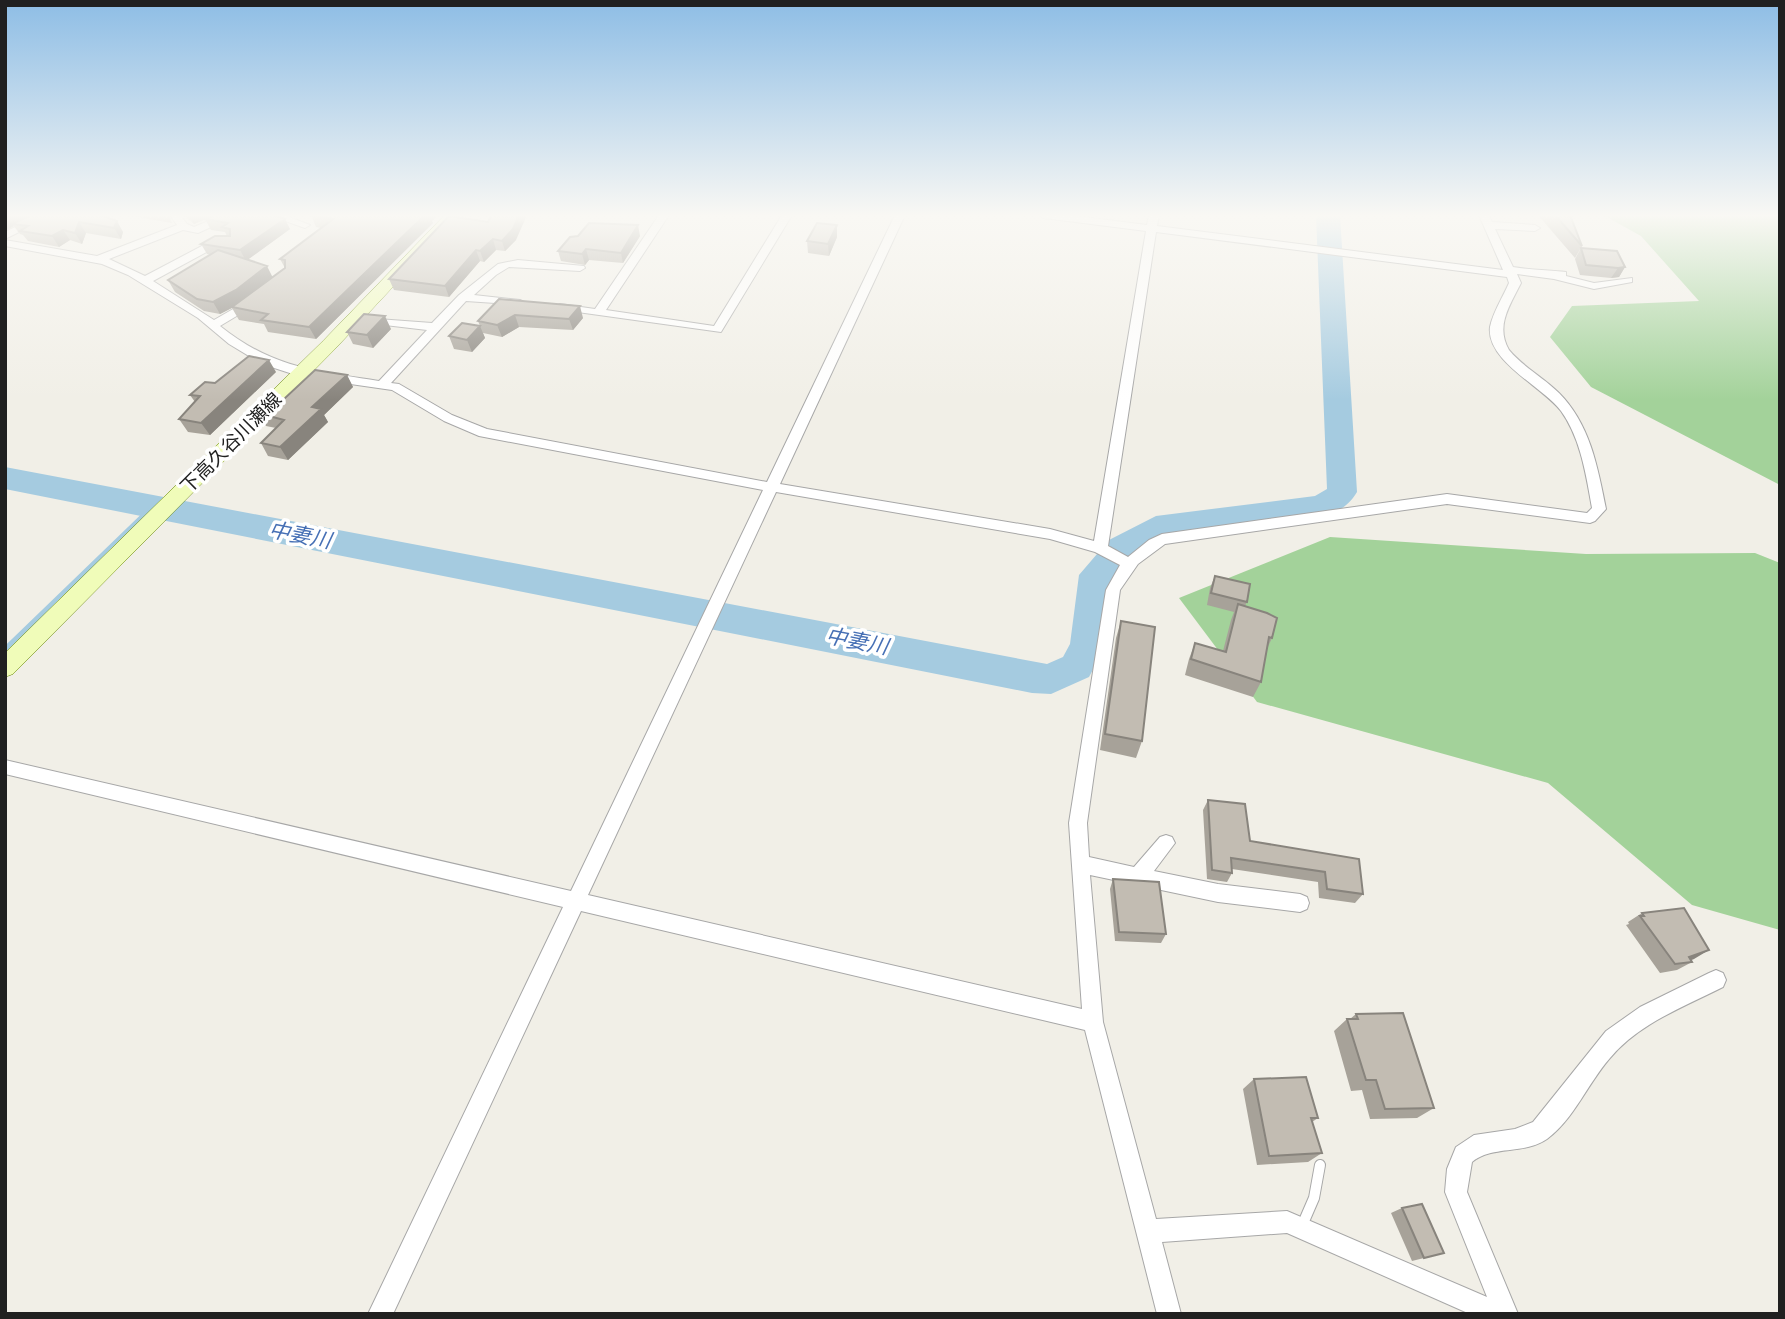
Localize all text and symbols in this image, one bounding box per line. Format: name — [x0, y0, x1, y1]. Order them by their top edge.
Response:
street label: 下高久谷川瀬線 — [176, 388, 286, 498]
water label: 中妻川 — [267, 517, 335, 554]
water label: 中妻川 — [824, 623, 892, 660]

